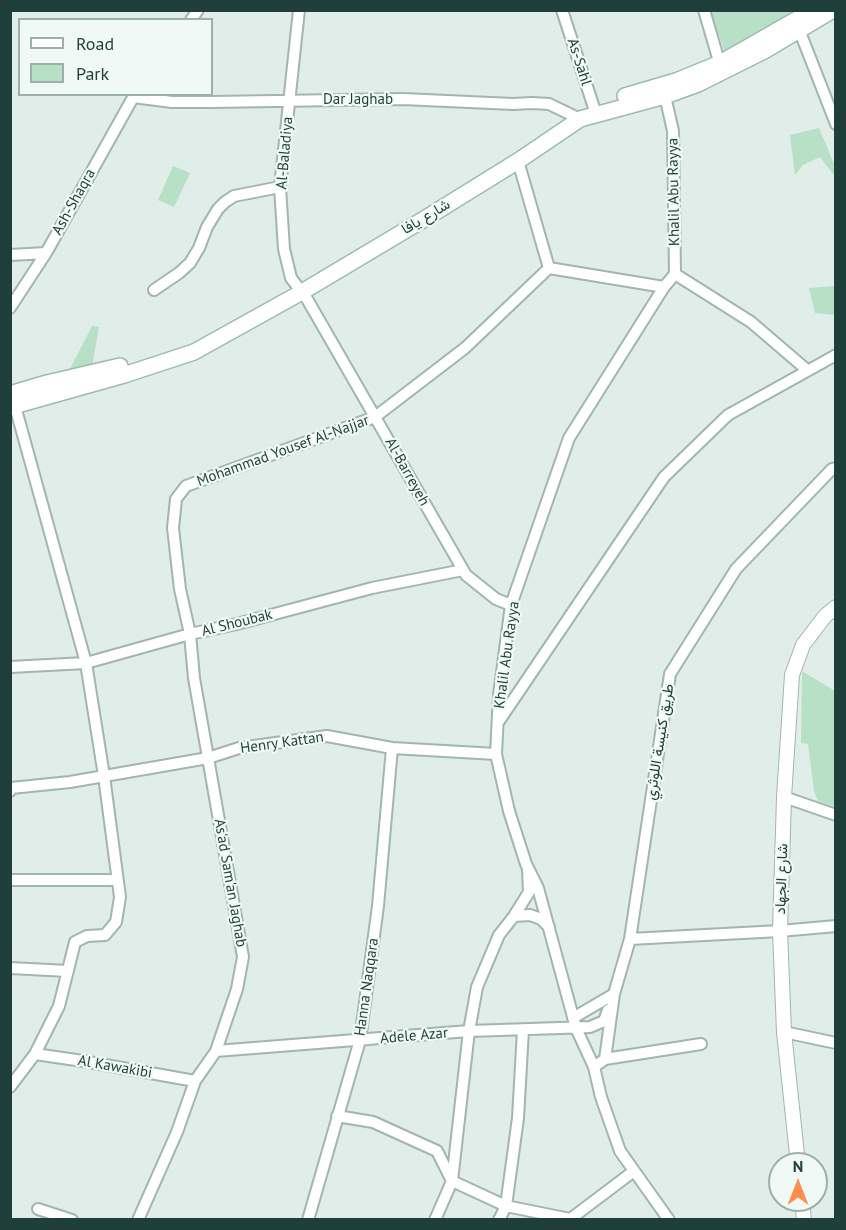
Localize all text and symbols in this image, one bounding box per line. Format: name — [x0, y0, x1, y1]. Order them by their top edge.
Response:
legend — [18, 18, 213, 96]
text: Road — [76, 32, 114, 55]
street label: As-Sahl — [563, 36, 595, 88]
text: Park — [76, 62, 109, 85]
street label: Dar Jaghab — [323, 91, 393, 109]
street label: Al-Baladiya — [273, 116, 297, 190]
street label: Khalil Abu Rayya — [664, 138, 684, 246]
street label: Ash-Shaqra — [48, 166, 100, 238]
street label: شارع يافا — [398, 195, 454, 239]
street label: Mohammad Yousef Al-Najjar — [194, 411, 372, 491]
street label: Al-Barreyeh — [381, 435, 433, 509]
street label: Khalil Abu Rayya — [491, 600, 523, 710]
street label: Al Shoubak — [200, 606, 274, 640]
street label: طريق كنيسة اللوثري — [642, 683, 678, 801]
street label: Henry Kattan — [239, 728, 325, 758]
street label: As'ad Sam'an Jaghab — [210, 817, 250, 949]
street label: شارع الجهاد — [772, 843, 792, 915]
street label: Hanna Naqqara — [351, 937, 383, 1037]
street label: Adele Azar — [379, 1024, 449, 1048]
street label: Al Kawakibi — [76, 1052, 154, 1082]
north arrow — [768, 1152, 828, 1212]
text: N — [793, 1156, 803, 1176]

